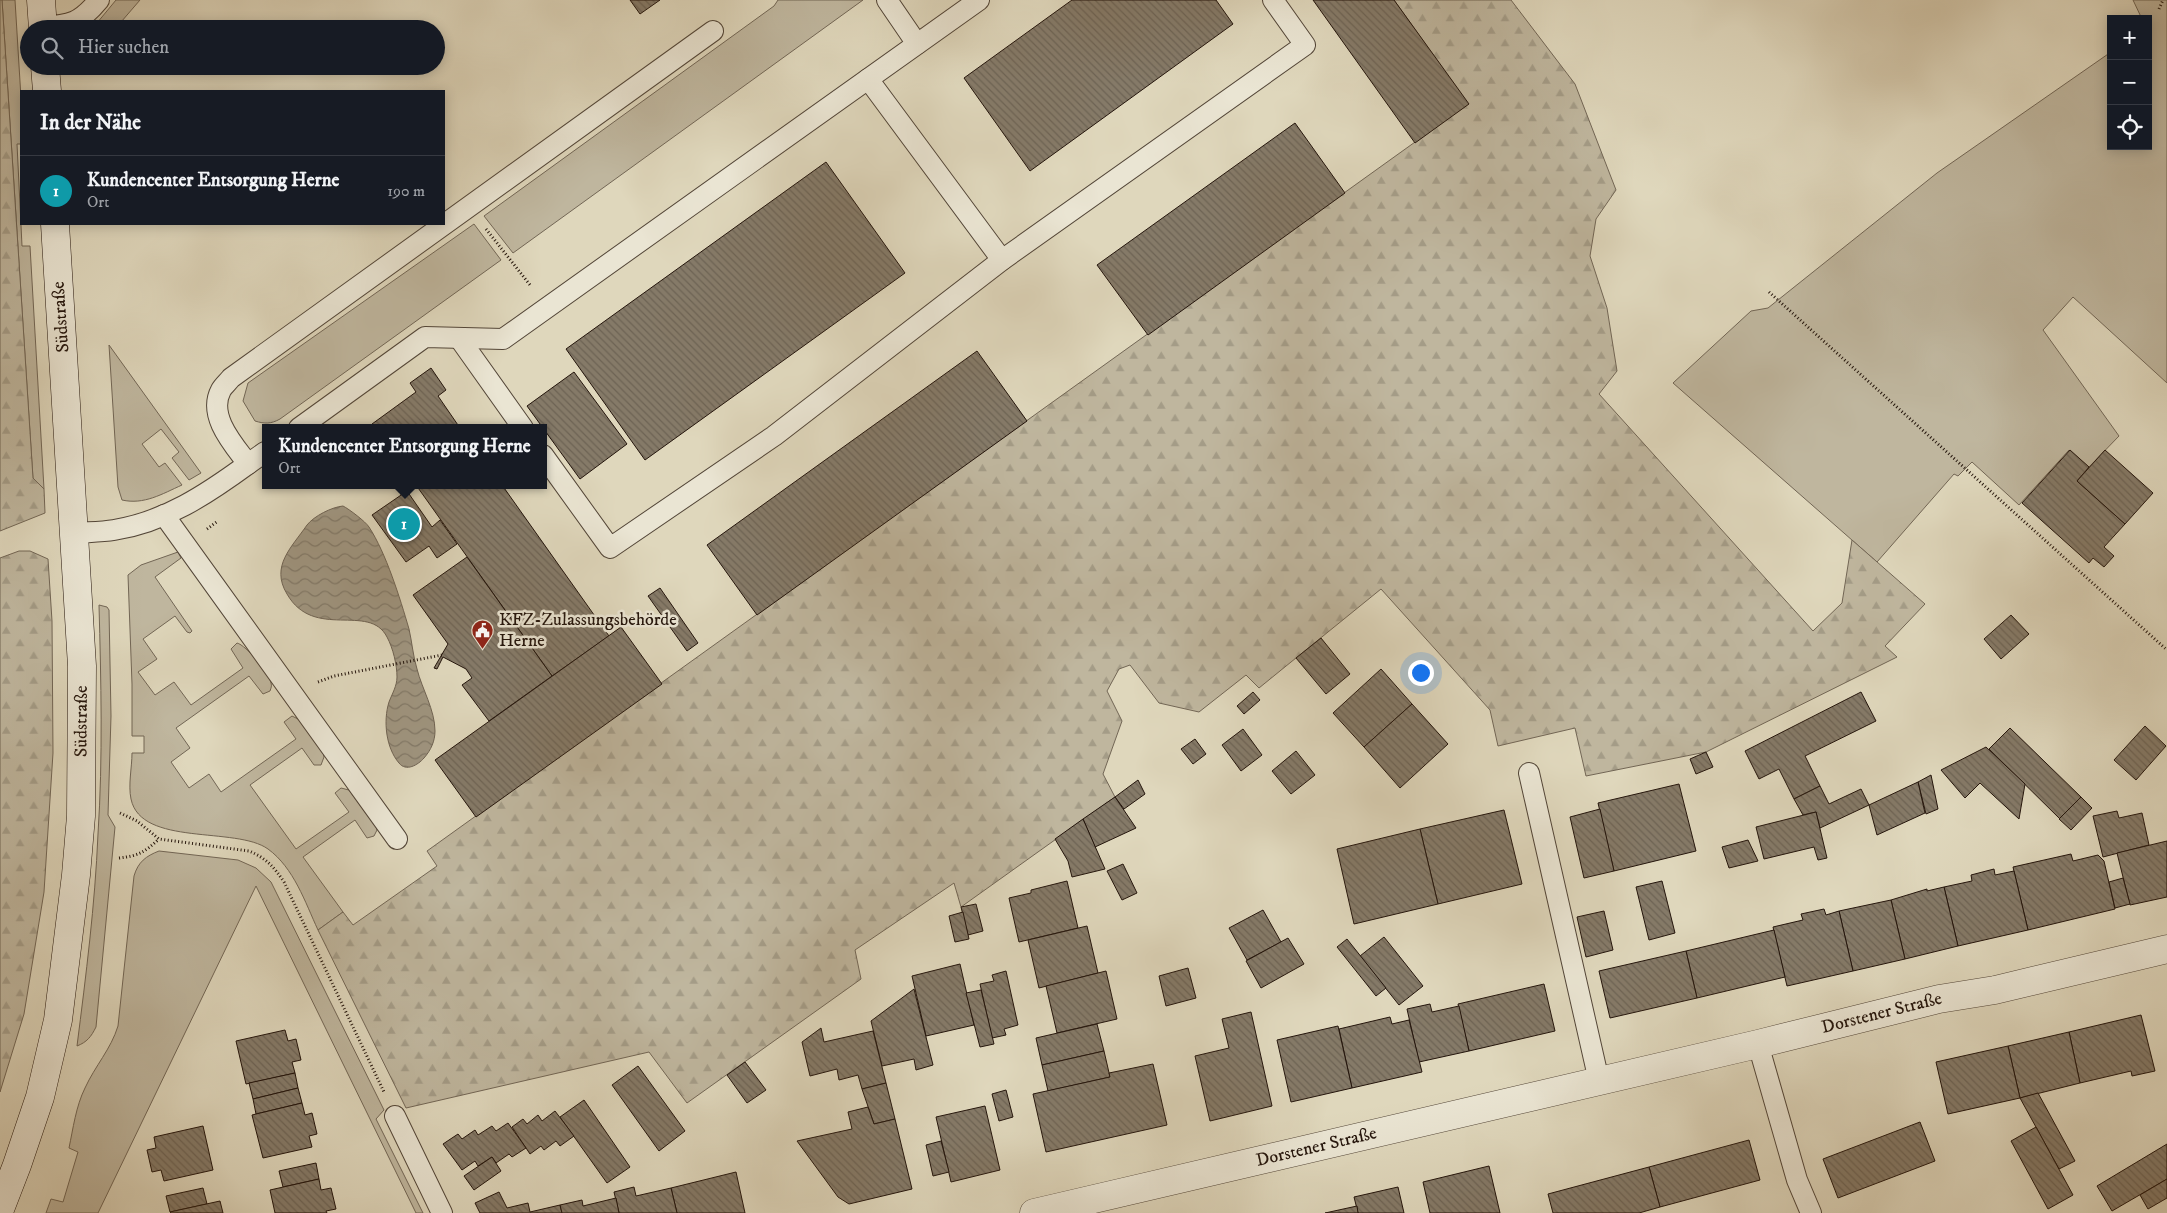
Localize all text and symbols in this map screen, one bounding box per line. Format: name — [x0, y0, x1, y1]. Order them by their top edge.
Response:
map controls — [2107, 15, 2152, 150]
button: + — [2107, 15, 2152, 60]
search box — [20, 20, 445, 75]
icon: search — [38, 34, 66, 62]
text: Hier suchen — [78, 36, 169, 59]
button: − — [2107, 60, 2152, 105]
button: locate — [2107, 105, 2152, 150]
text: In der Nähe — [40, 110, 141, 136]
text: Kundencenter Entsorgung Herne — [87, 169, 339, 192]
text: 1 — [53, 181, 59, 201]
text: 190 m — [387, 181, 425, 201]
text: Ort — [87, 192, 109, 212]
street label: Südstraße — [48, 281, 74, 353]
popup — [262, 424, 547, 489]
text: Kundencenter Entsorgung Herne — [278, 435, 531, 458]
text: Ort — [278, 458, 301, 478]
pin: 1 — [388, 505, 420, 543]
place label: KFZ-Zulassungsbehörde Herne — [499, 609, 677, 652]
public building icon: KFZ-Zulassungsbehörde Herne — [471, 618, 495, 649]
your location — [1408, 660, 1434, 686]
street label: Südstraße — [70, 685, 93, 757]
street label: Dorstener Straße — [1819, 988, 1944, 1039]
street label: Dorstener Straße — [1254, 1122, 1379, 1172]

